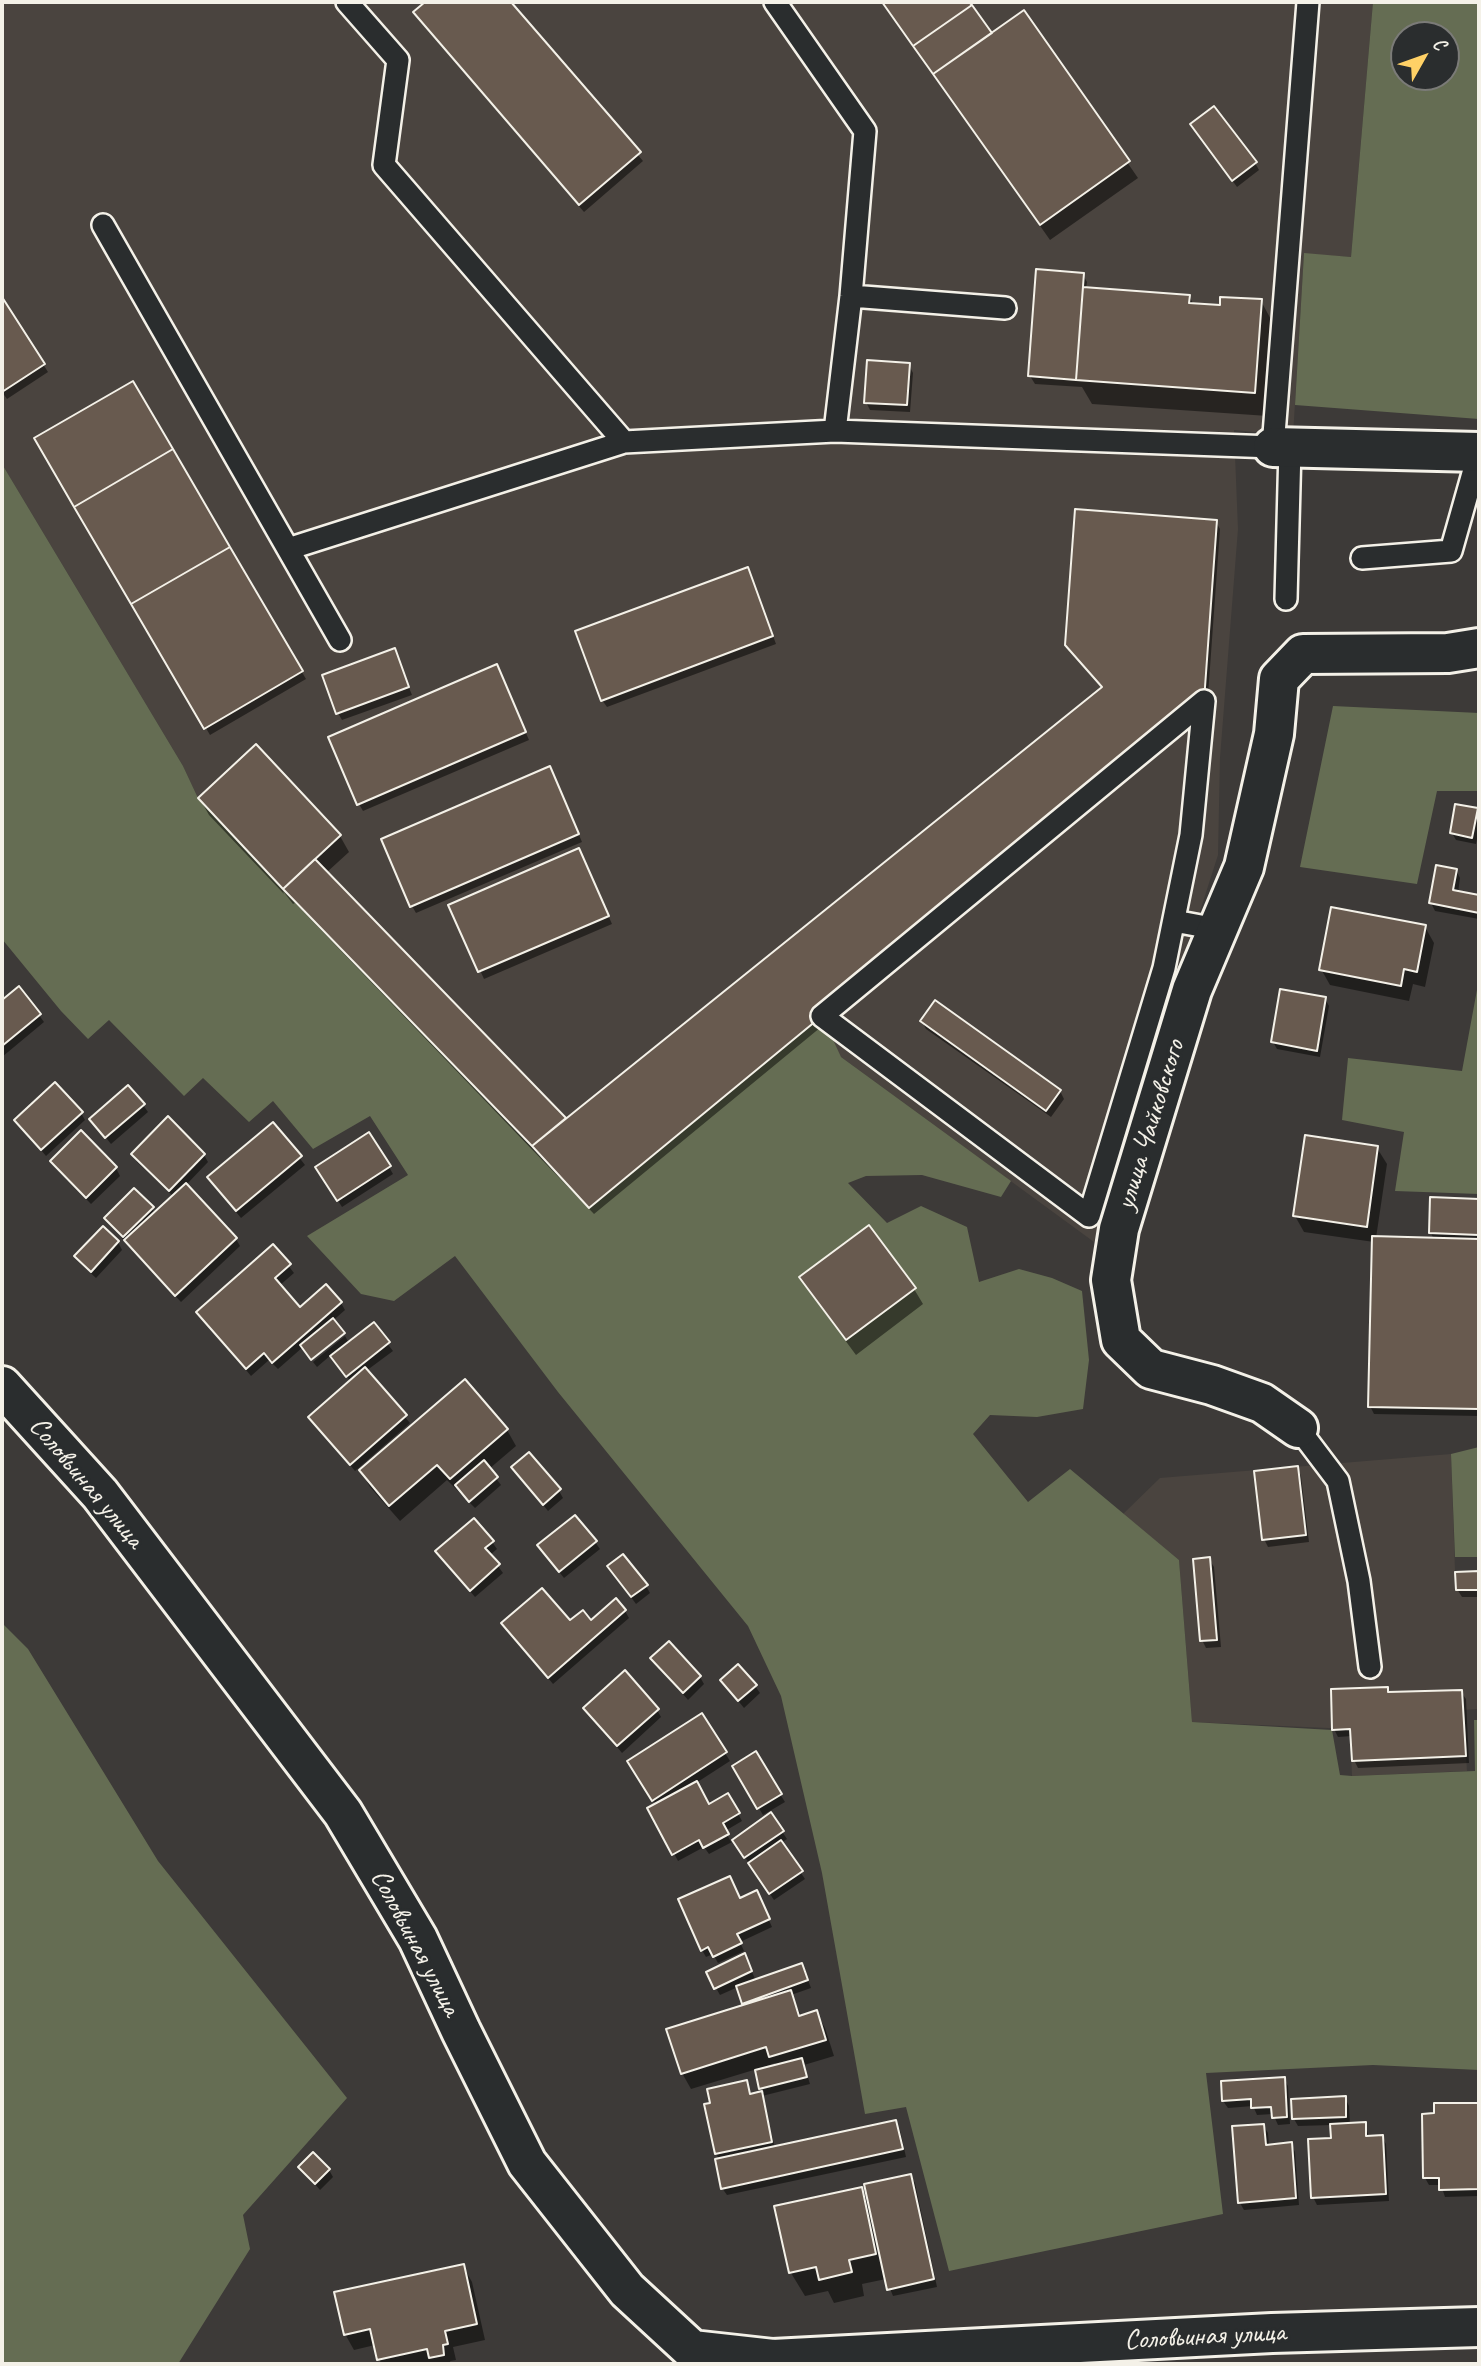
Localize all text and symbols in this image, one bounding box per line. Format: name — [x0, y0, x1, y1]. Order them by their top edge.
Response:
north arrow — [1390, 21, 1460, 91]
text: С — [1427, 32, 1452, 55]
street label: улица Чайковского — [1109, 1036, 1193, 1214]
street label: Соловьиная улица — [21, 1410, 151, 1556]
street label: Соловьиная улица — [362, 1864, 468, 2022]
street label: Соловьиная улица — [1124, 2316, 1286, 2358]

